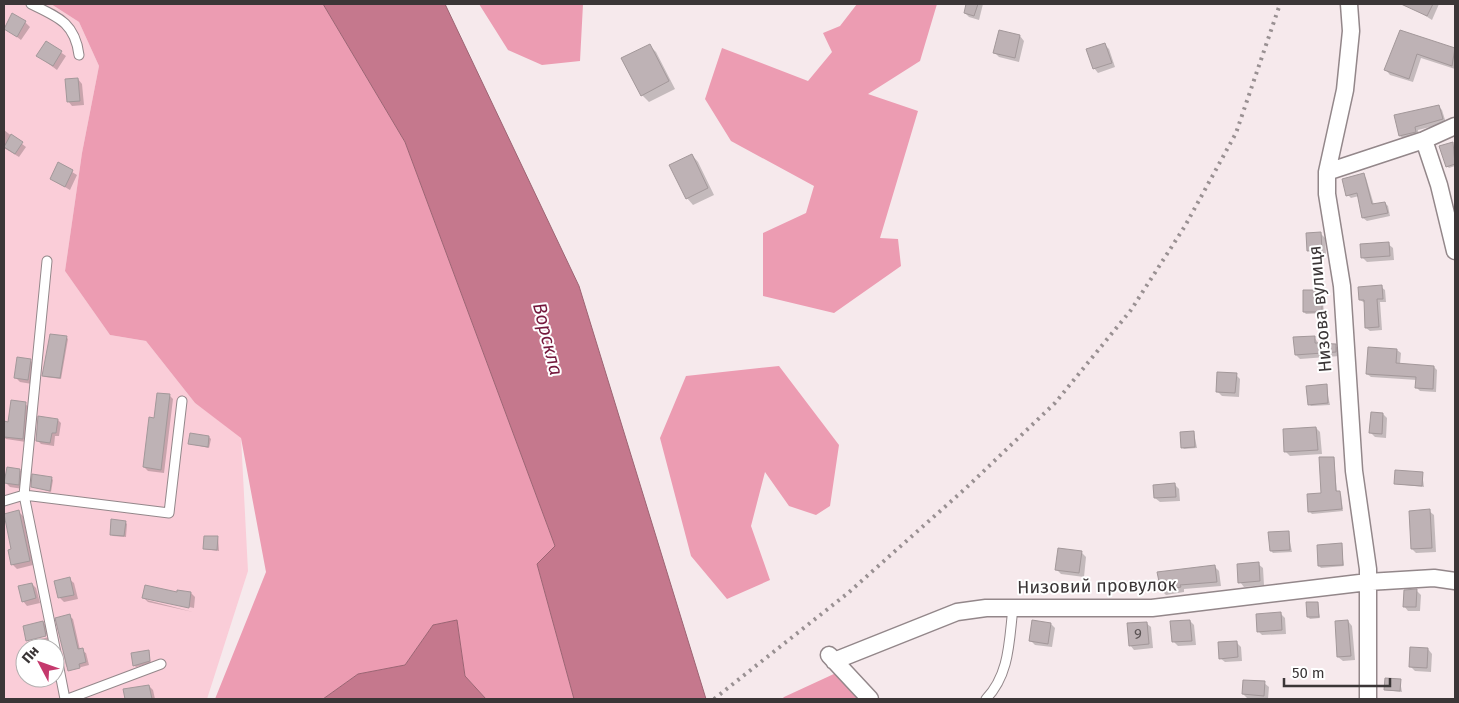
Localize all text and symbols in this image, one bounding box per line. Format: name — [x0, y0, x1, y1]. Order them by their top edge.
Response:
street label: Низова вулиця — [1303, 245, 1337, 373]
water label: Ворскла — [528, 300, 568, 378]
street label: Низовий провулок — [1017, 574, 1178, 598]
house number: 9 — [1134, 625, 1142, 643]
north arrow — [15, 638, 65, 688]
text: Пн — [18, 643, 43, 667]
scale bar — [1284, 656, 1390, 688]
text: 50 m — [1292, 664, 1325, 682]

